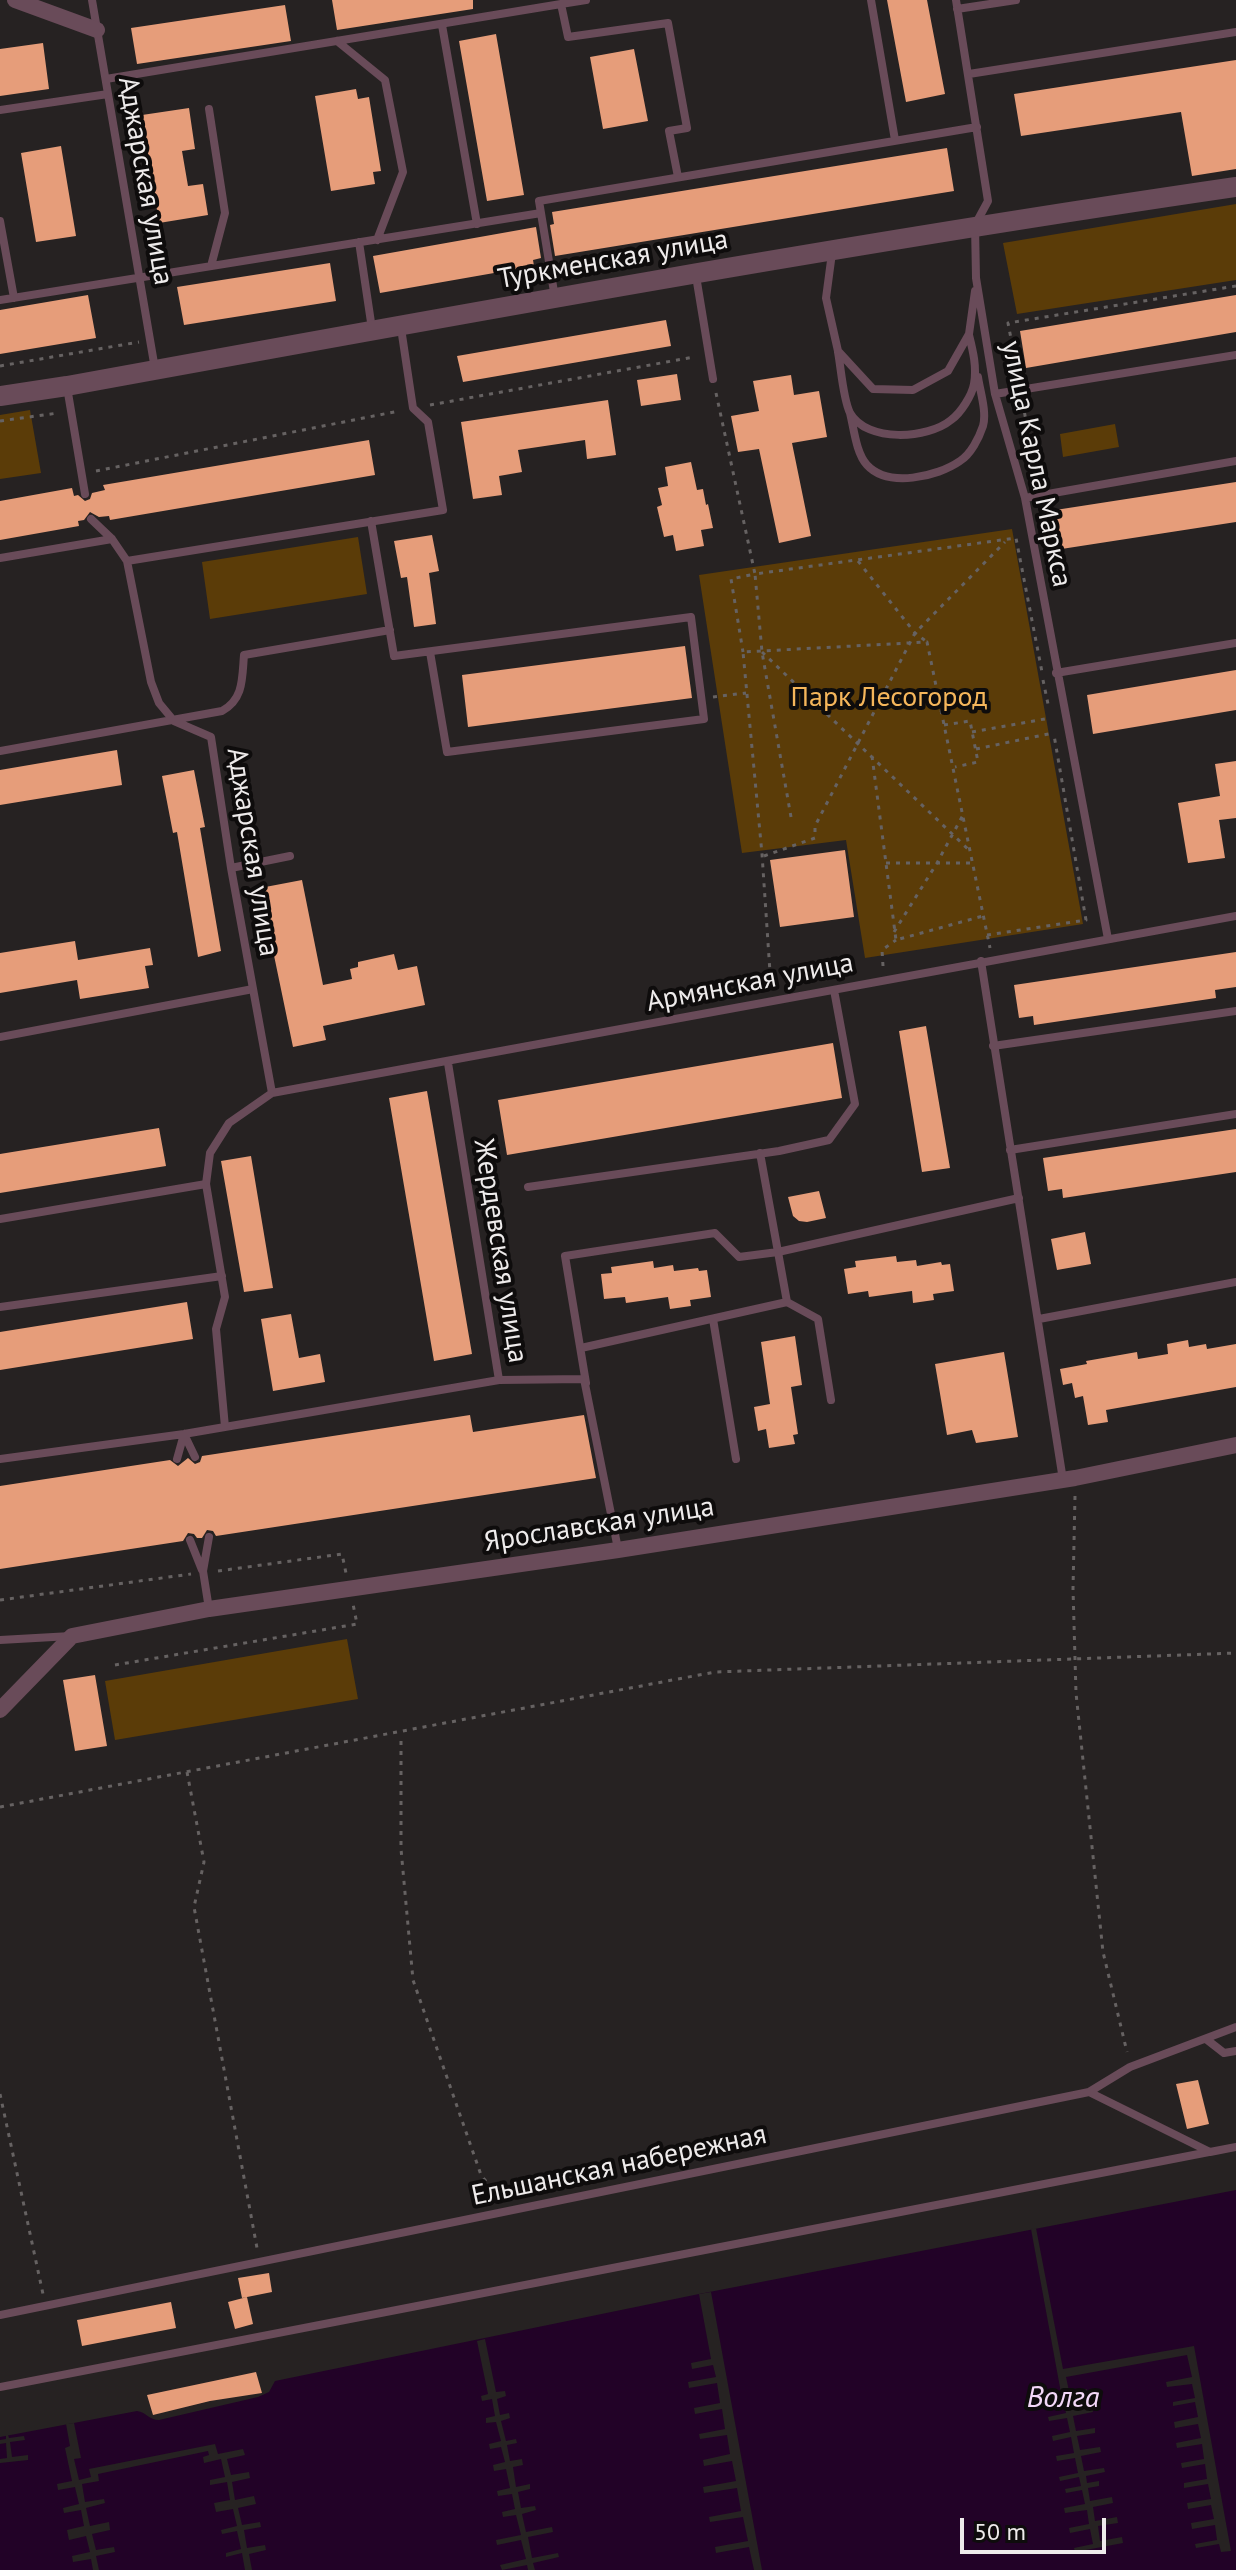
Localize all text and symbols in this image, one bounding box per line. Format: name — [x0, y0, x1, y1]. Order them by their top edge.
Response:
street label: Аджарская улица — [110, 74, 180, 288]
street label: Туркменская улица — [495, 223, 731, 297]
street label: улица Карла Маркса — [993, 338, 1079, 590]
park label: Парк Лесогород — [791, 681, 987, 715]
street label: Аджарская улица — [219, 745, 285, 959]
street label: Армянская улица — [644, 946, 856, 1020]
street label: Жердевская улица — [466, 1137, 534, 1365]
street label: Ярославская улица — [482, 1490, 716, 1560]
street label: Ельшанская набережная — [469, 2118, 769, 2214]
water label: Волга — [1027, 2380, 1099, 2416]
scale bar — [964, 2502, 1110, 2552]
text: 50 m — [974, 2516, 1026, 2547]

